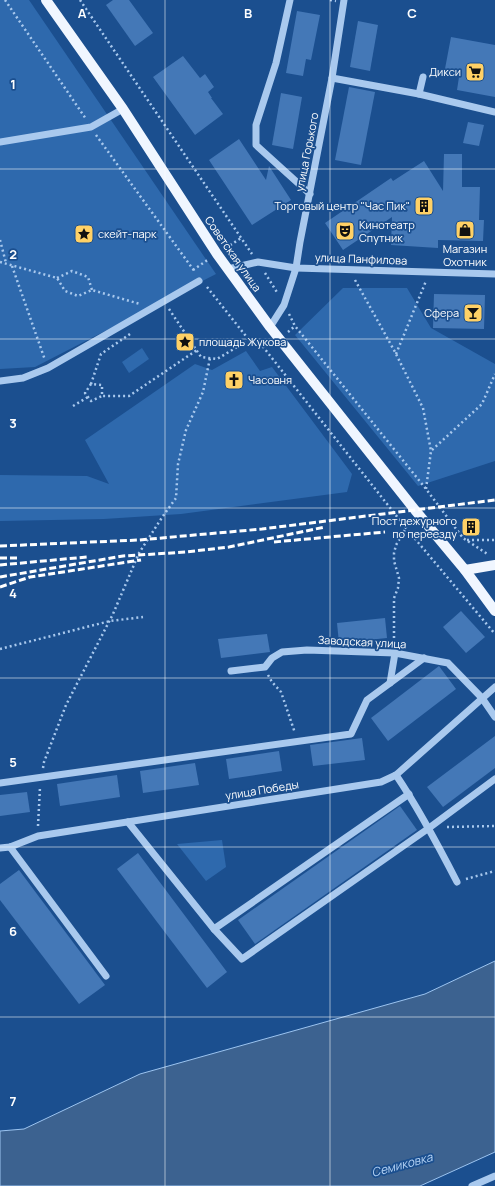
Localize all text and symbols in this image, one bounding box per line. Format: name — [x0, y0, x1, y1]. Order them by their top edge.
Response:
text: A — [78, 4, 87, 22]
text: B — [244, 4, 252, 22]
text: C — [407, 4, 417, 22]
supermarket icon: Дикси — [464, 61, 486, 83]
place label: Дикси — [429, 64, 461, 79]
text: 1 — [10, 75, 16, 93]
street label: улица Горького — [291, 110, 322, 193]
building icon: Торговый центр "Час Пик" — [413, 195, 435, 217]
place label: Торговый центр "Час Пик" — [275, 198, 410, 213]
street label: Советская улица — [202, 213, 265, 295]
place label: Кинотеатр Спутник — [359, 217, 415, 245]
shop icon: Магазин Охотник — [454, 219, 476, 241]
theatre icon: Кинотеатр Спутник — [334, 220, 356, 242]
place icon: скейт-парк — [73, 223, 95, 245]
place label: скейт-парк — [98, 226, 157, 241]
place label: Магазин Охотник — [443, 241, 487, 269]
text: 2 — [9, 245, 17, 263]
street label: улица Панфилова — [315, 249, 408, 268]
bar icon: Сфера — [462, 302, 484, 324]
place label: Сфера — [424, 305, 459, 320]
place icon: площадь Жукова — [174, 331, 196, 353]
place label: площадь Жукова — [199, 334, 286, 349]
church icon: Часовня — [223, 369, 245, 391]
place label: Часовня — [248, 372, 292, 387]
text: 3 — [9, 414, 17, 432]
place label: Пост дежурного по переезду — [372, 513, 457, 541]
building icon: Пост дежурного по переезду — [460, 516, 482, 538]
text: 4 — [9, 584, 17, 602]
street label: Заводская улица — [317, 632, 407, 651]
text: 5 — [9, 753, 17, 771]
street label: улица Победы — [224, 776, 300, 803]
text: 6 — [9, 922, 17, 940]
text: 7 — [10, 1092, 17, 1110]
water label: Семиковка — [369, 1148, 436, 1181]

